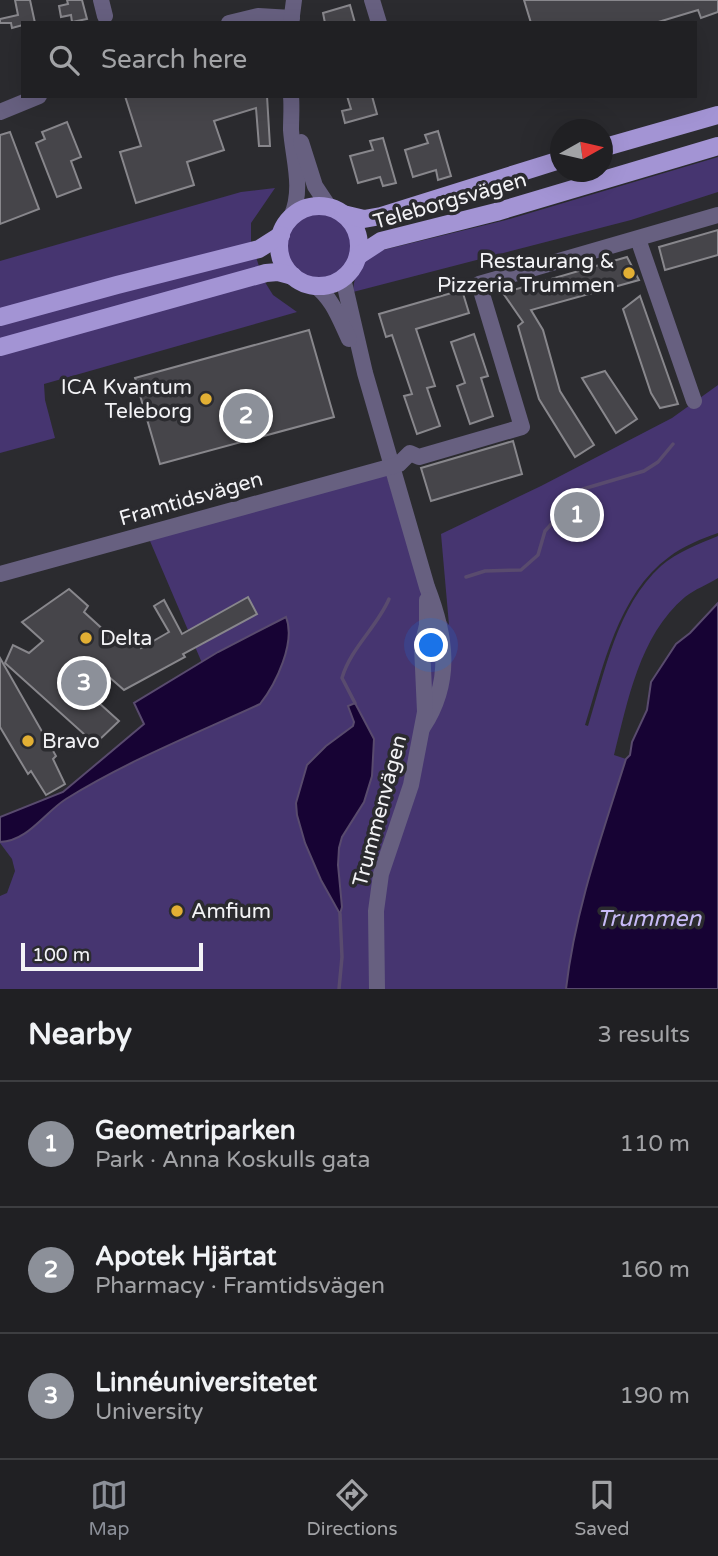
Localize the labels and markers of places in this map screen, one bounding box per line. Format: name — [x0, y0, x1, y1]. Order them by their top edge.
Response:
place label: Restaurang & Pizzeria Trummen — [437, 249, 615, 298]
marker: Restaurang & Pizzeria Trummen — [621, 265, 637, 281]
place label: ICA Kvantum Teleborg — [61, 375, 192, 424]
pin: 2 — [223, 390, 269, 442]
marker: ICA Kvantum Teleborg — [198, 391, 214, 407]
pin: 1 — [554, 489, 600, 541]
place label: Delta — [100, 626, 152, 651]
marker: Delta — [78, 630, 94, 646]
pin: 3 — [61, 657, 107, 709]
place label: Bravo — [42, 729, 100, 754]
marker: Bravo — [20, 733, 36, 749]
place label: Amfium — [191, 899, 271, 924]
marker: Amfium — [169, 903, 185, 919]

